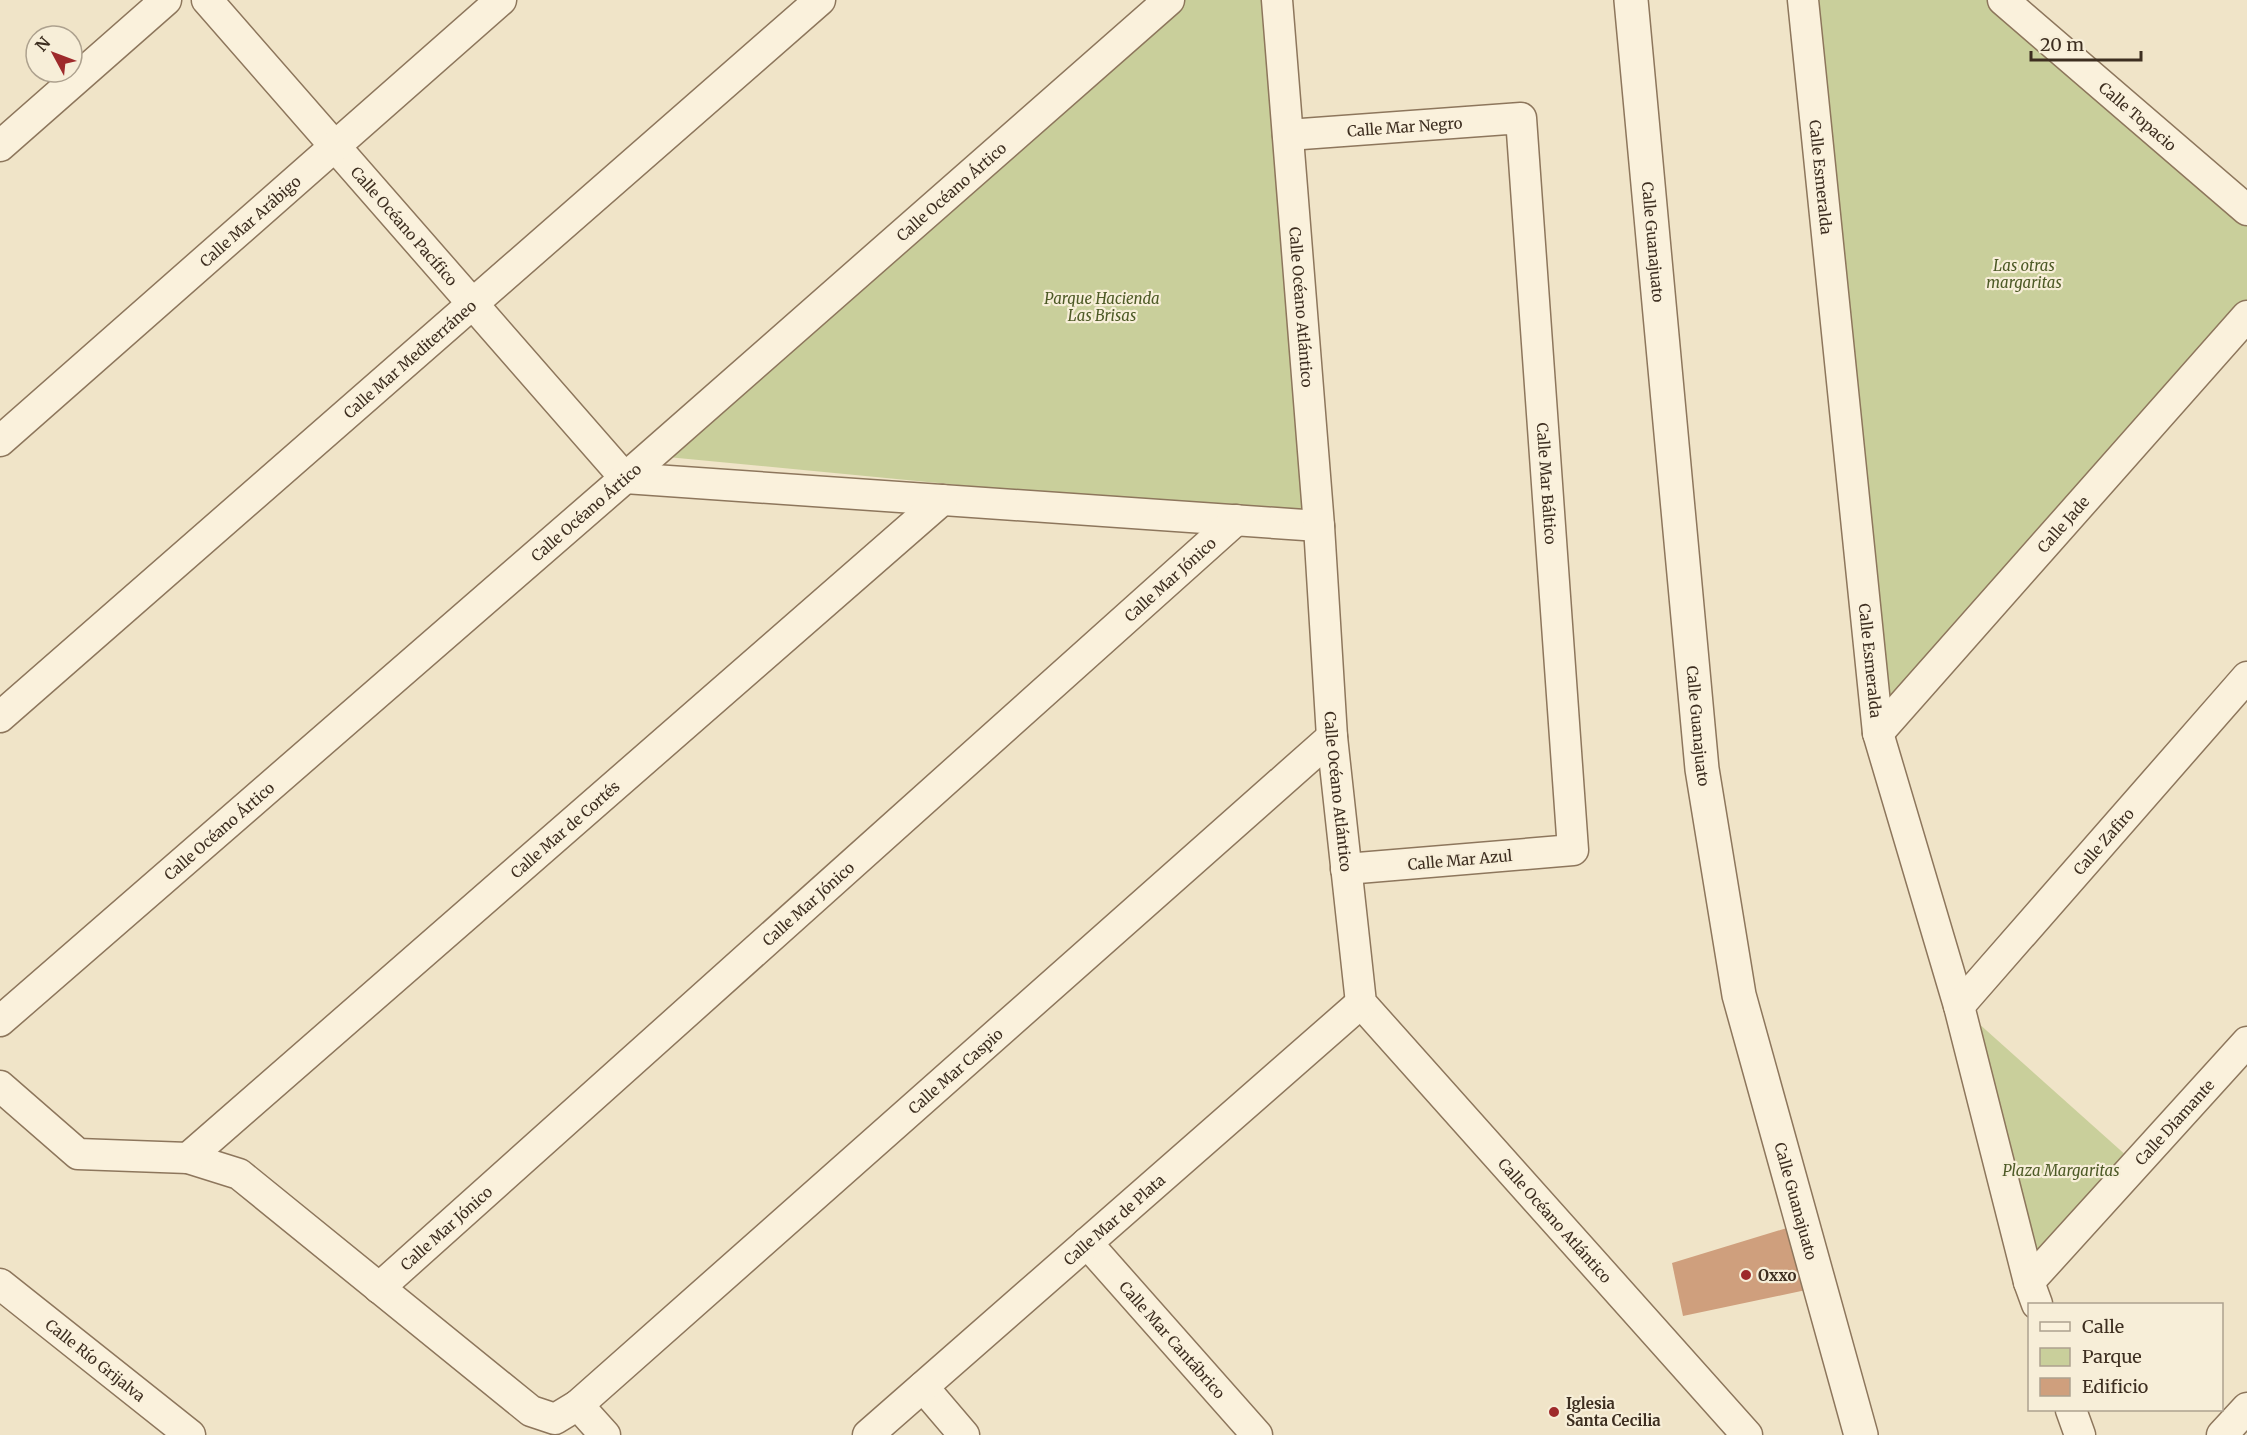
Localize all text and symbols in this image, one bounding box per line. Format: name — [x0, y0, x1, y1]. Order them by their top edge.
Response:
north arrow — [24, 24, 84, 84]
scale bar — [2031, 24, 2140, 62]
text: N — [31, 33, 55, 55]
text: 20 m — [2040, 33, 2084, 56]
street label: Calle Topacio — [2095, 78, 2181, 155]
street label: Calle Mar Negro — [1346, 113, 1463, 140]
street label: Calle Esmeralda — [1806, 119, 1836, 235]
street label: Calle Océano Ártico — [892, 138, 1010, 245]
street label: Calle Océano Pacífico — [347, 162, 462, 290]
street label: Calle Mar Arábigo — [195, 171, 305, 271]
street label: Calle Guanajuato — [1638, 181, 1668, 303]
street label: Calle Océano Atlántico — [1286, 226, 1317, 388]
park label: Las otras margaritas — [1986, 256, 2062, 292]
park label: Parque Hacienda Las Brisas — [1044, 289, 1160, 325]
street label: Calle Mar Mediterráneo — [339, 296, 480, 422]
street label: Calle Mar Báltico — [1533, 422, 1561, 545]
street label: Calle Océano Ártico — [527, 459, 645, 565]
street label: Calle Jade — [2033, 492, 2093, 556]
street label: Calle Mar Jónico — [1120, 533, 1220, 625]
street label: Calle Esmeralda — [1855, 602, 1886, 719]
street label: Calle Guanajuato — [1683, 665, 1714, 788]
street label: Calle Océano Atlántico — [1321, 711, 1356, 873]
street label: Calle Mar de Cortés — [506, 777, 623, 882]
street label: Calle Océano Ártico — [160, 778, 278, 884]
street label: Calle Zafiro — [2069, 804, 2138, 879]
street label: Calle Mar Azul — [1407, 846, 1513, 874]
street label: Calle Mar Jónico — [758, 857, 858, 950]
street label: Calle Mar Caspio — [904, 1024, 1007, 1118]
street label: Calle Diamante — [2131, 1075, 2218, 1169]
street label: Calle Guanajuato — [1771, 1140, 1821, 1262]
street label: Calle Océano Atlántico — [1494, 1154, 1616, 1287]
park label: Plaza Margaritas — [2003, 1161, 2119, 1180]
street label: Calle Mar de Plata — [1059, 1170, 1169, 1269]
street label: Calle Mar Jónico — [396, 1182, 496, 1274]
place label: Oxxo — [1758, 1266, 1797, 1285]
marker: Oxxo — [1739, 1268, 1753, 1282]
street label: Calle Mar Cantábrico — [1116, 1277, 1230, 1402]
legend — [2028, 1303, 2223, 1411]
street label: Calle Río Grijalva — [42, 1315, 149, 1405]
text: Calle — [2082, 1315, 2124, 1338]
text: Parque — [2082, 1345, 2142, 1368]
text: Edificio — [2082, 1375, 2148, 1398]
place label: Iglesia Santa Cecilia — [1566, 1394, 1661, 1430]
marker: Iglesia Santa Cecilia — [1547, 1405, 1561, 1419]

